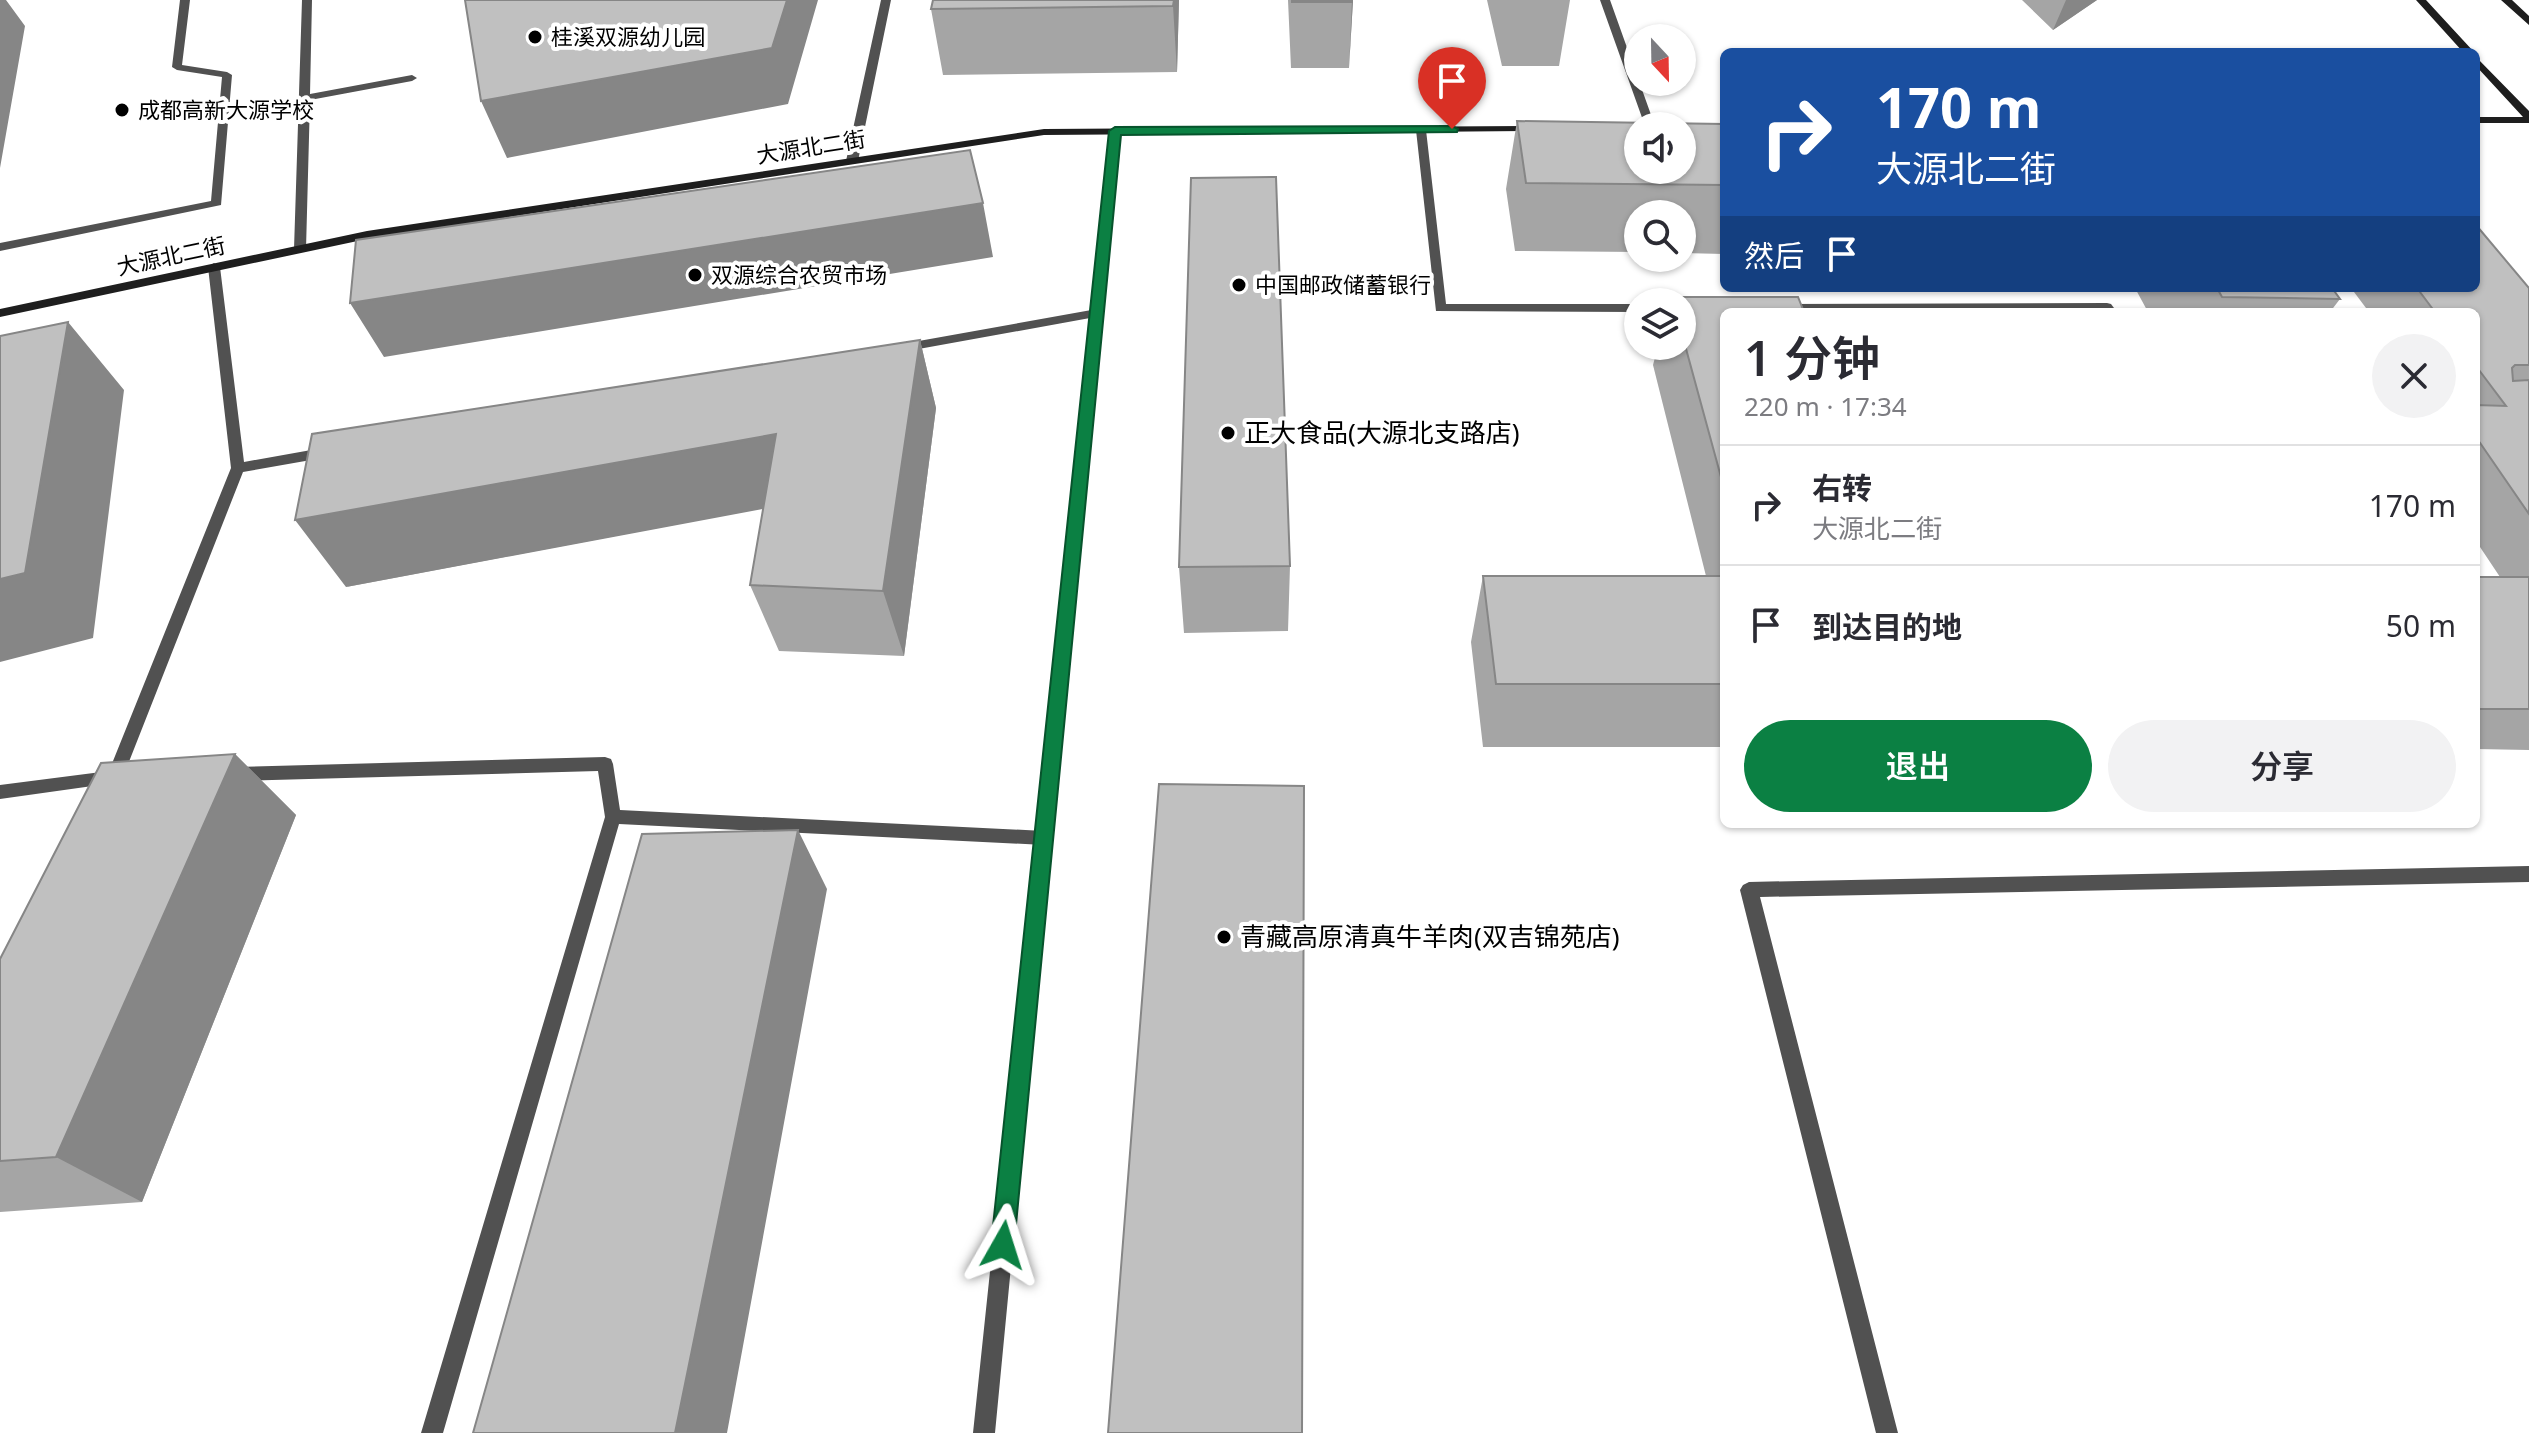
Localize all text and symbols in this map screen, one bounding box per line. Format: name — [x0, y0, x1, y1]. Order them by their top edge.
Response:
place label: 桂溪双源幼儿园 — [551, 21, 705, 51]
north arrow — [1624, 24, 1696, 96]
map controls — [1624, 24, 1696, 360]
marker: 桂溪双源幼儿园 — [526, 28, 544, 46]
pin — [1418, 47, 1486, 129]
icon: arrive — [1430, 59, 1474, 103]
text: 170 m — [1876, 68, 2041, 144]
icon: right — [1744, 80, 1848, 184]
place label: 成都高新大源学校 — [138, 94, 314, 124]
marker: 成都高新大源学校 — [113, 101, 131, 119]
button: sound — [1624, 112, 1696, 184]
street label: 大源北二街 — [754, 123, 868, 169]
text: 大源北二街 — [1876, 144, 2056, 193]
button: search — [1624, 200, 1696, 272]
street label: 大源北二街 — [114, 229, 228, 281]
icon: arrive — [1820, 232, 1864, 276]
text: 然后 — [1744, 235, 1804, 276]
place label: 双源综合农贸市场 — [711, 259, 887, 289]
marker: 双源综合农贸市场 — [686, 266, 704, 284]
place label: 中国邮政储蓄银行 — [1255, 269, 1431, 299]
marker: 中国邮政储蓄银行 — [1230, 276, 1248, 294]
button: layers — [1624, 288, 1696, 360]
text: 1 分钟 — [1744, 325, 1880, 390]
button: close — [2372, 334, 2456, 418]
text: 220 m · 17:34 — [1744, 388, 1907, 424]
place label: 正大食品(大源北支路店) — [1244, 414, 1520, 450]
marker: 正大食品(大源北支路店) — [1219, 424, 1237, 442]
text: 右转 — [1812, 467, 1872, 508]
icon: right — [1744, 483, 1788, 527]
text: 170 m — [2369, 485, 2456, 526]
text: 大源北二街 — [1812, 510, 1942, 546]
icon: arrive — [1744, 603, 1788, 647]
text: 50 m — [2386, 605, 2456, 646]
text: 到达目的地 — [1812, 606, 1962, 647]
button: 退出 — [1744, 720, 2092, 812]
button: 分享 — [2108, 720, 2456, 812]
place label: 青藏高原清真牛羊肉(双吉锦苑店) — [1240, 918, 1620, 954]
marker: 青藏高原清真牛羊肉(双吉锦苑店) — [1215, 928, 1233, 946]
position arrow — [961, 1203, 1045, 1287]

